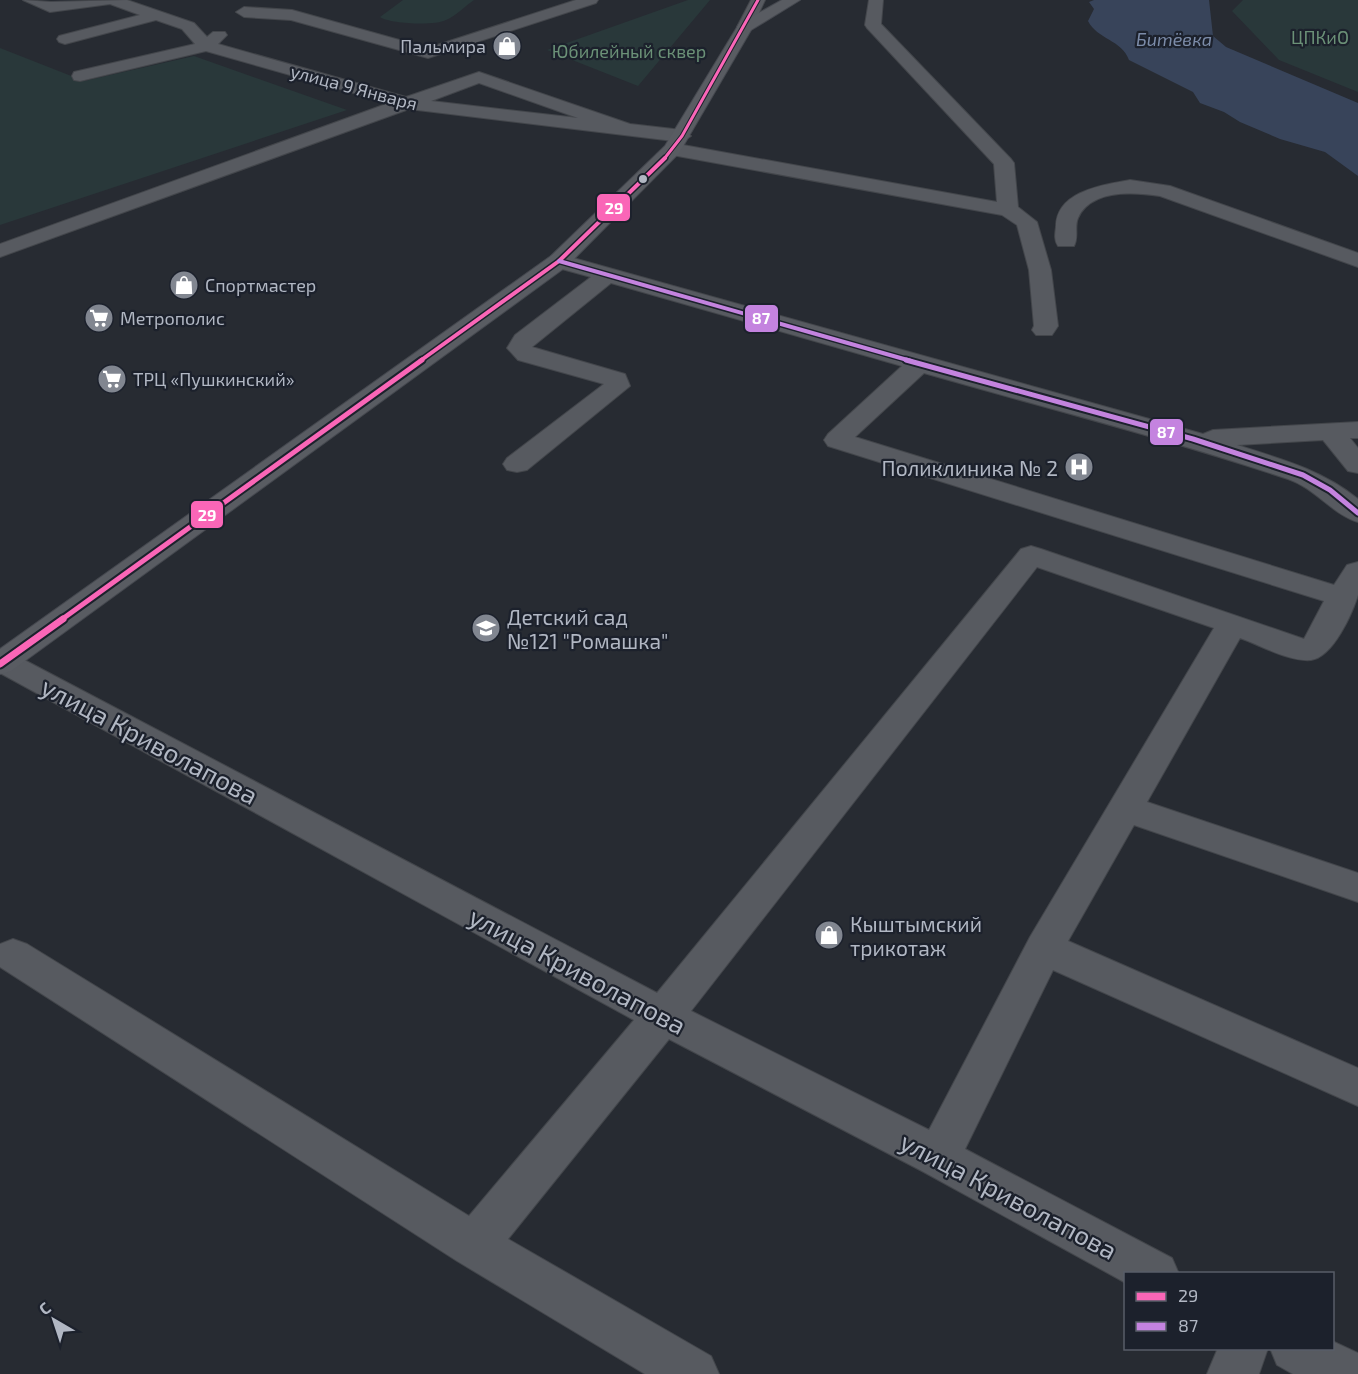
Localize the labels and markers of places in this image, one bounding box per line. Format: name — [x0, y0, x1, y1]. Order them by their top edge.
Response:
shop icon: Пальмира — [491, 30, 523, 62]
place label: Пальмира — [400, 35, 486, 57]
unlabelled marker — [637, 173, 649, 185]
shop icon: Спортмастер — [168, 269, 200, 301]
place label: Спортмастер — [205, 274, 316, 296]
supermarket icon: Метрополис — [83, 302, 115, 334]
place label: Метрополис — [120, 307, 225, 329]
supermarket icon: ТРЦ «Пушкинский» — [96, 363, 128, 395]
place label: ТРЦ «Пушкинский» — [133, 368, 294, 390]
hospital icon: Поликлиника № 2 — [1063, 451, 1095, 483]
place label: Поликлиника № 2 — [882, 455, 1058, 480]
place label: Детский сад №121 "Ромашка" — [507, 604, 668, 653]
school or university icon: Детский сад №121 "Ромашка" — [470, 612, 502, 644]
place label: Кыштымский трикотаж — [850, 911, 982, 960]
shop icon: Кыштымский трикотаж — [813, 919, 845, 951]

